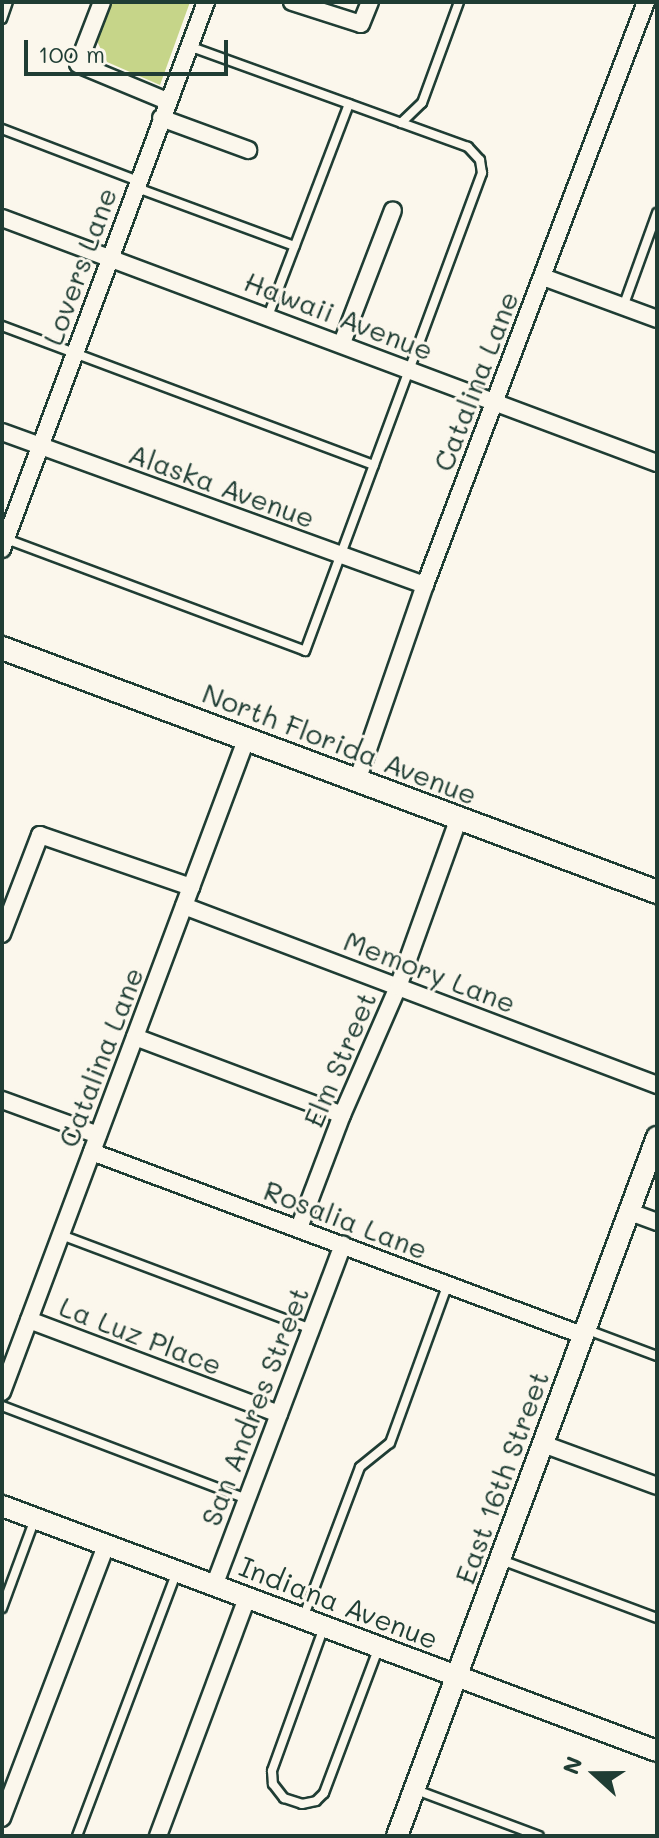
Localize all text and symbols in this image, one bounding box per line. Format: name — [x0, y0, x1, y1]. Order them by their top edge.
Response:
scale bar — [28, 24, 232, 74]
text: 100 m — [38, 38, 105, 69]
street label: Lovers Lane — [35, 183, 123, 349]
street label: Hawaii Avenue — [240, 264, 438, 366]
street label: Catalina Lane — [425, 286, 525, 476]
street label: Alaska Avenue — [124, 436, 320, 534]
street label: North Florida Avenue — [198, 675, 482, 811]
street label: Memory Lane — [339, 923, 521, 1019]
street label: Catalina Lane — [50, 962, 150, 1152]
street label: Elm Street — [296, 986, 382, 1132]
street label: Rosalia Lane — [259, 1172, 433, 1266]
street label: San Andres Street — [193, 1282, 315, 1530]
street label: La Luz Place — [55, 1289, 227, 1381]
street label: East 16th Street — [447, 1366, 555, 1588]
street label: Indiana Avenue — [235, 1549, 443, 1655]
north arrow — [555, 1734, 635, 1814]
text: N — [556, 1752, 589, 1778]

